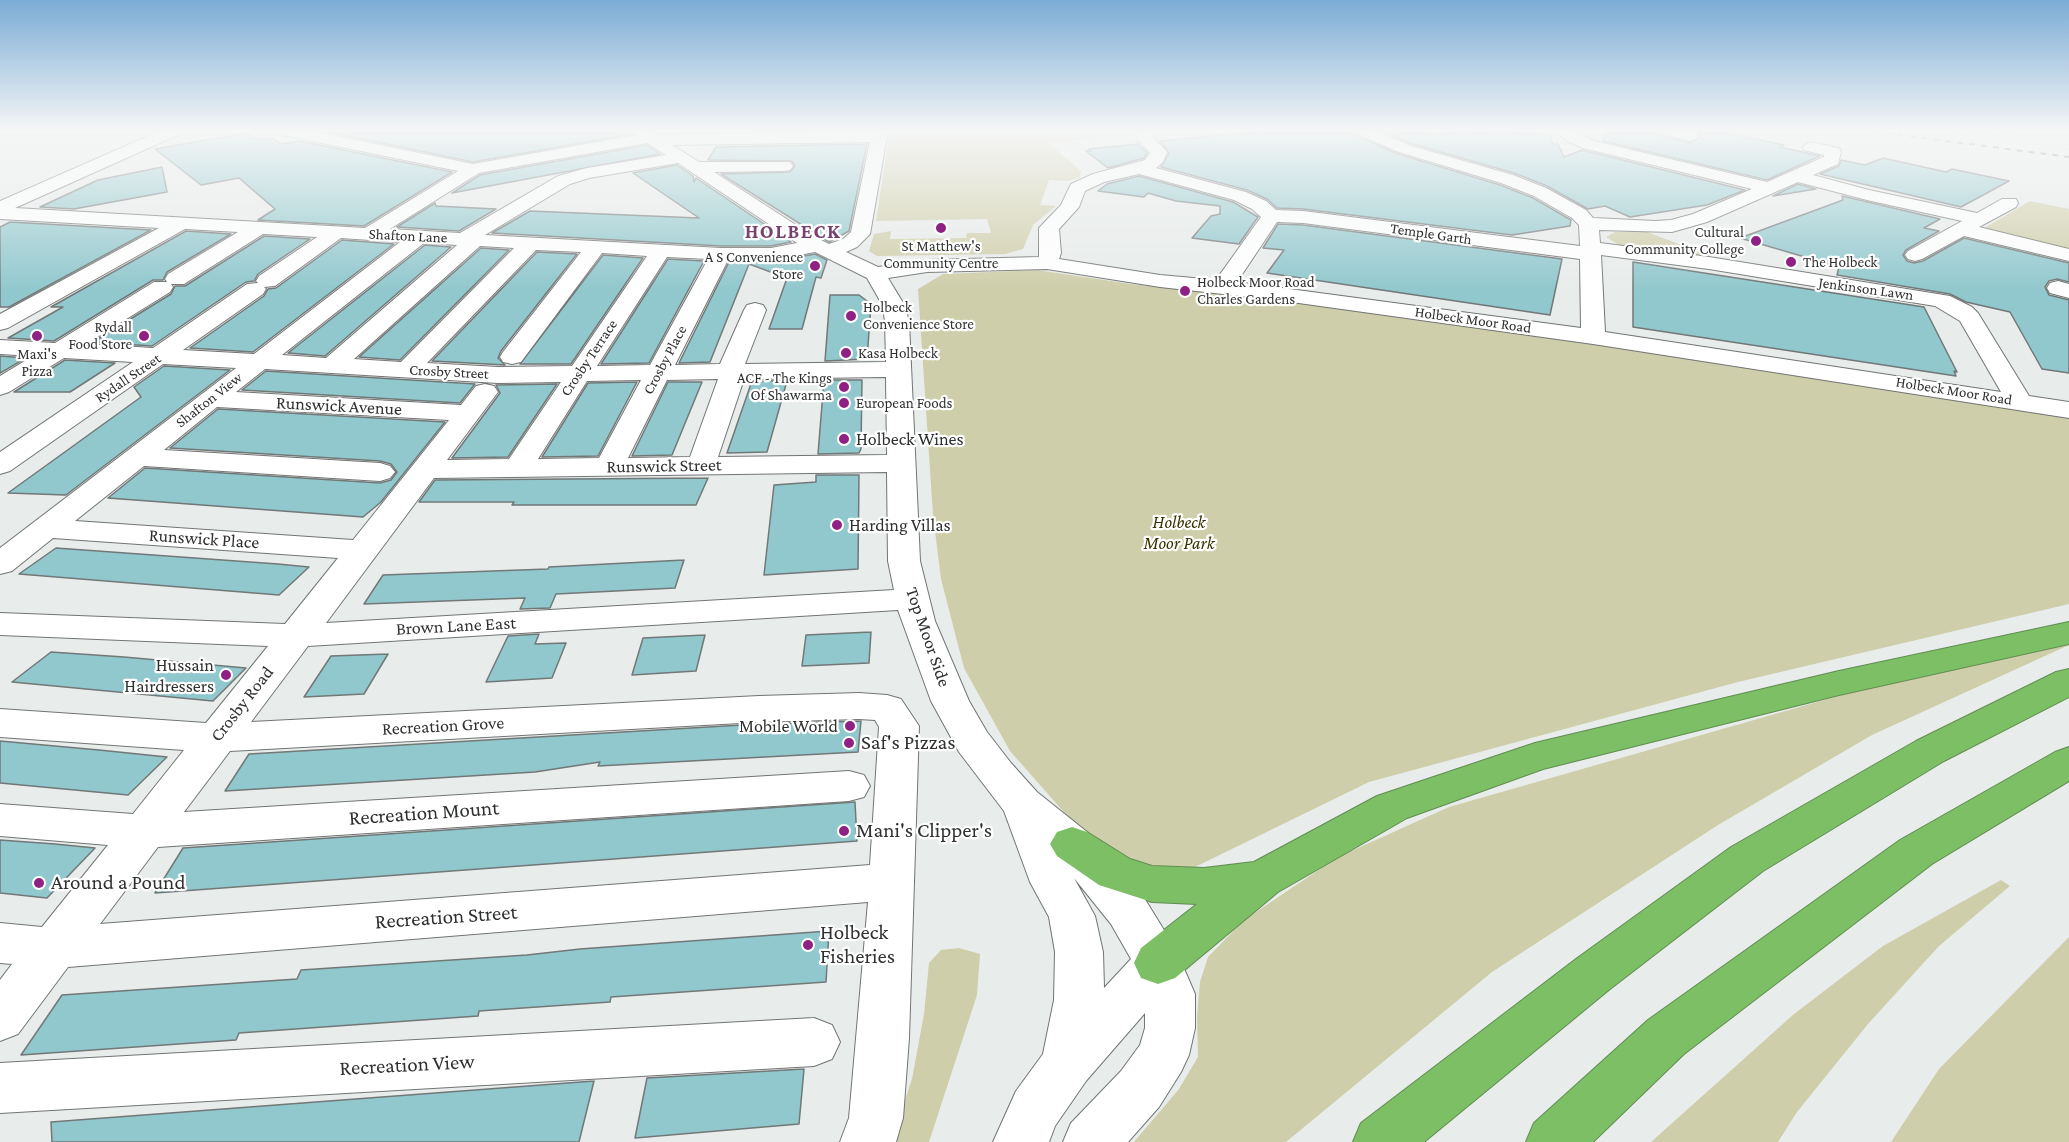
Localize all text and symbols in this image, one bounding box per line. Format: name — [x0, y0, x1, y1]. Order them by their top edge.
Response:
street label: Temple Garth — [1389, 219, 1473, 249]
district label: HOLBECK — [745, 220, 841, 244]
marker: St Matthew's Community Centre — [934, 221, 948, 235]
place label: Cultural Community College — [1625, 223, 1744, 258]
street label: Shafton Lane — [368, 225, 448, 247]
marker: Cultural Community College — [1749, 234, 1763, 248]
place label: St Matthew's Community Centre — [884, 237, 998, 272]
place label: A S Convenience Store — [705, 248, 803, 283]
place label: The Holbeck — [1803, 253, 1877, 271]
marker: The Holbeck — [1784, 255, 1798, 269]
marker: A S Convenience Store — [808, 259, 822, 273]
place label: Holbeck Moor Road Charles Gardens — [1197, 273, 1315, 308]
street label: Jenkinson Lawn — [1817, 273, 1915, 305]
marker: Holbeck Moor Road Charles Gardens — [1178, 284, 1192, 298]
place label: Holbeck Convenience Store — [863, 298, 974, 333]
street label: Holbeck Moor Road — [1414, 303, 1532, 337]
marker: Holbeck Convenience Store — [844, 309, 858, 323]
street label: Crosby Terrace — [557, 316, 621, 400]
place label: Rydall Food Store — [68, 318, 132, 353]
street label: Crosby Place — [639, 322, 691, 398]
marker: Maxi's Pizza — [30, 329, 44, 343]
marker: Rydall Food Store — [137, 329, 151, 343]
place label: Kasa Holbeck — [858, 344, 938, 362]
place label: Maxi's Pizza — [17, 345, 57, 380]
marker: Kasa Holbeck — [839, 346, 853, 360]
street label: Rydall Street — [92, 349, 164, 407]
street label: Crosby Street — [409, 361, 489, 383]
street label: Shafton View — [172, 368, 246, 432]
place label: ACF - The Kings Of Shawarma — [737, 369, 832, 404]
street label: Holbeck Moor Road — [1895, 373, 2013, 409]
marker: ACF - The Kings Of Shawarma — [837, 380, 851, 394]
street label: Runswick Avenue — [275, 392, 403, 420]
place label: European Foods — [856, 394, 952, 412]
marker: European Foods — [837, 396, 851, 410]
place label: Holbeck Wines — [856, 428, 964, 450]
marker: Holbeck Wines — [837, 432, 851, 446]
street label: Runswick Street — [606, 454, 722, 478]
park label: Holbeck Moor Park — [1143, 511, 1215, 554]
place label: Harding Villas — [849, 514, 951, 536]
marker: Harding Villas — [830, 518, 844, 532]
street label: Runswick Place — [148, 524, 260, 554]
street label: Top Moor Side — [901, 584, 955, 690]
street label: Brown Lane East — [395, 612, 517, 640]
place label: Hussain Hairdressers — [124, 654, 214, 696]
street label: Crosby Road — [206, 662, 278, 746]
marker: Hussain Hairdressers — [219, 668, 233, 682]
street label: Recreation Grove — [381, 712, 505, 740]
place label: Mobile World — [739, 715, 838, 737]
marker: Mobile World — [843, 719, 857, 733]
place label: Saf's Pizzas — [861, 730, 956, 756]
marker: Saf's Pizzas — [842, 736, 856, 750]
street label: Recreation Mount — [348, 795, 500, 831]
place label: Mani's Clipper's — [856, 818, 992, 844]
marker: Mani's Clipper's — [837, 824, 851, 838]
place label: Around a Pound — [51, 870, 185, 896]
marker: Around a Pound — [32, 876, 46, 890]
street label: Recreation Street — [374, 899, 518, 935]
place label: Holbeck Fisheries — [820, 920, 895, 970]
marker: Holbeck Fisheries — [801, 938, 815, 952]
street label: Recreation View — [339, 1049, 475, 1081]

